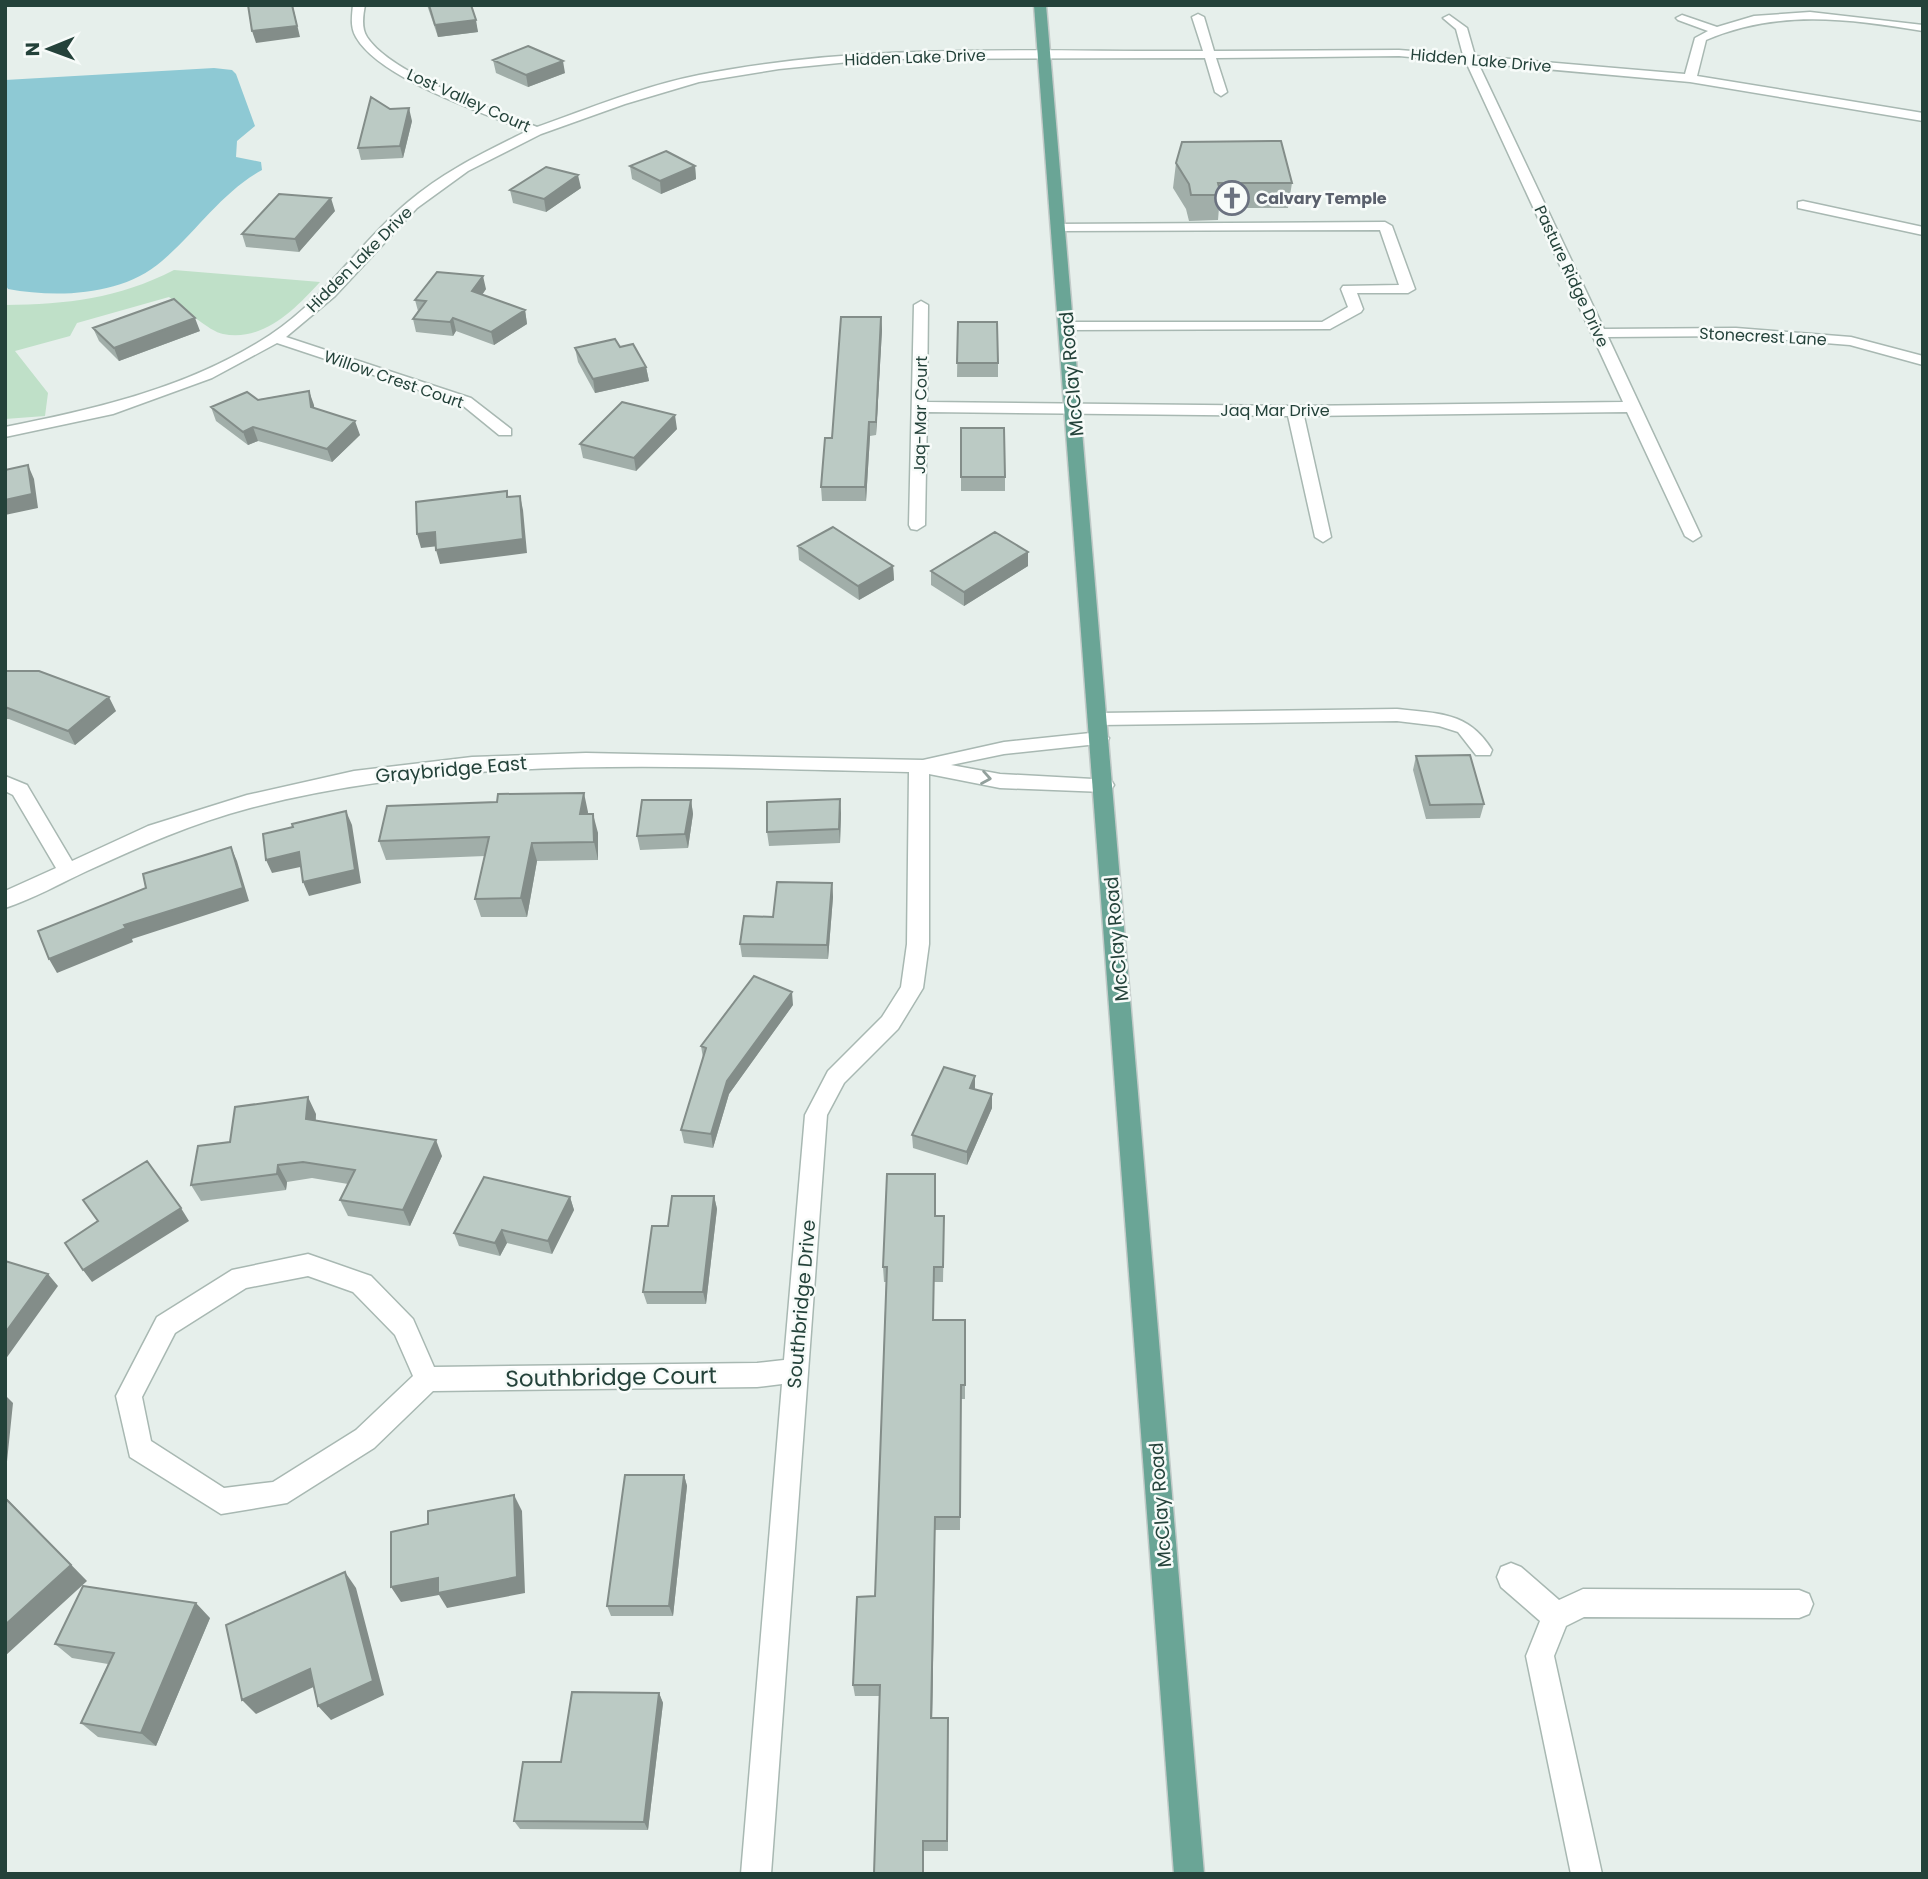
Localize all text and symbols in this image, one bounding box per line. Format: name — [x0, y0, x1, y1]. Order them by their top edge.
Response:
north arrow — [14, 14, 84, 84]
text: N — [19, 42, 46, 57]
street label: Hidden Lake Drive — [1410, 43, 1552, 78]
street label: Hidden Lake Drive — [844, 44, 986, 71]
street label: Lost Valley Court — [403, 63, 534, 138]
church icon: Calvary Temple — [1213, 179, 1251, 217]
place label: Calvary Temple — [1256, 187, 1387, 210]
street label: Hidden Lake Drive — [301, 201, 418, 317]
street label: Pasture Ridge Drive — [1529, 201, 1615, 351]
street label: McClay Road — [1053, 310, 1090, 438]
street label: Stonecrest Lane — [1699, 322, 1827, 351]
street label: Willow Crest Court — [321, 345, 467, 414]
street label: Jaq-Mar Court — [908, 355, 933, 474]
street label: Jaq Mar Drive — [1220, 399, 1330, 422]
street label: Graybridge East — [374, 749, 528, 790]
one-way arrow — [980, 770, 992, 785]
street label: McClay Road — [1098, 875, 1135, 1003]
street label: Southbridge Drive — [781, 1219, 822, 1390]
street label: Southbridge Court — [505, 1359, 717, 1395]
street label: McClay Road — [1143, 1442, 1178, 1568]

